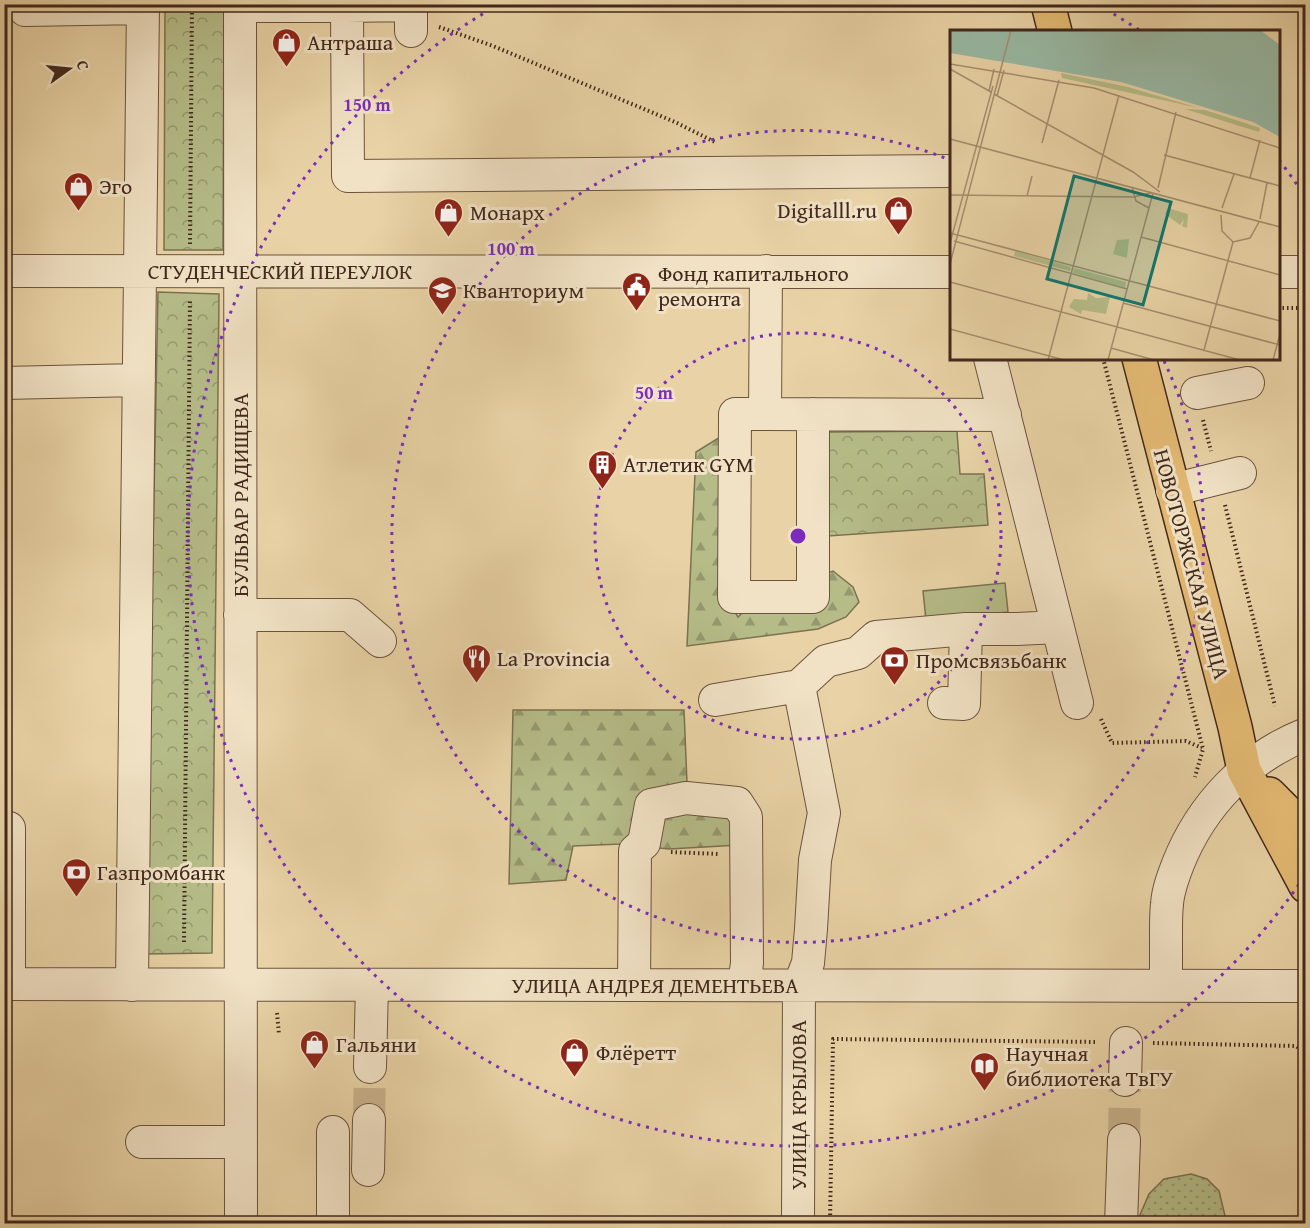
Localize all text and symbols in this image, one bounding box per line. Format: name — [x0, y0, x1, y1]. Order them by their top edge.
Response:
shop icon: Антраша — [270, 26, 302, 68]
place label: Антраша — [307, 26, 394, 58]
inset map — [950, 30, 1280, 360]
north arrow — [39, 39, 99, 99]
text: С — [71, 58, 96, 73]
text: 150 m — [343, 91, 391, 118]
shop icon: Эго — [62, 170, 94, 212]
place label: Эго — [99, 170, 132, 202]
place label: Digitalll.ru — [777, 194, 877, 226]
shop icon: Digitalll.ru — [882, 194, 914, 236]
shop icon: Монарх — [433, 196, 465, 238]
place label: Монарх — [470, 196, 546, 228]
text: 100 m — [487, 235, 535, 262]
street label: СТУДЕНЧЕСКИЙ ПЕРЕУЛОК — [148, 255, 413, 287]
place label: Фонд капитального ремонта — [658, 257, 849, 314]
public building icon: Фонд капитального ремонта — [621, 270, 653, 312]
school or university icon: Кванториум — [426, 274, 458, 316]
place label: Кванториум — [463, 274, 584, 306]
text: 50 m — [635, 379, 674, 406]
street label: БУЛЬВАР РАДИЩЕВА — [224, 392, 256, 597]
street label: НОВОТОРЖСКАЯ УЛИЦА — [1146, 445, 1238, 683]
building icon: Атлетик GYM — [586, 448, 618, 490]
place label: Атлетик GYM — [623, 448, 754, 480]
centre of rings — [788, 526, 808, 546]
restaurant icon: La Provincia — [460, 642, 492, 684]
place label: La Provincia — [497, 642, 611, 674]
bank icon: Промсвязьбанк — [879, 644, 911, 686]
place label: Промсвязьбанк — [916, 644, 1067, 676]
bank icon: Газпромбанк — [60, 856, 92, 898]
place label: Газпромбанк — [97, 856, 225, 888]
street label: УЛИЦА АНДРЕЯ ДЕМЕНТЬЕВА — [511, 969, 799, 1001]
street label: УЛИЦА КРЫЛОВА — [782, 1019, 814, 1190]
shop icon: Гальяни — [299, 1028, 331, 1070]
place label: Гальяни — [336, 1028, 417, 1060]
shop icon: Флёретт — [559, 1036, 591, 1078]
place label: Флёретт — [596, 1036, 677, 1068]
place label: Научная библиотека ТвГУ — [1006, 1037, 1174, 1094]
library icon: Научная библиотека ТвГУ — [969, 1050, 1001, 1092]

